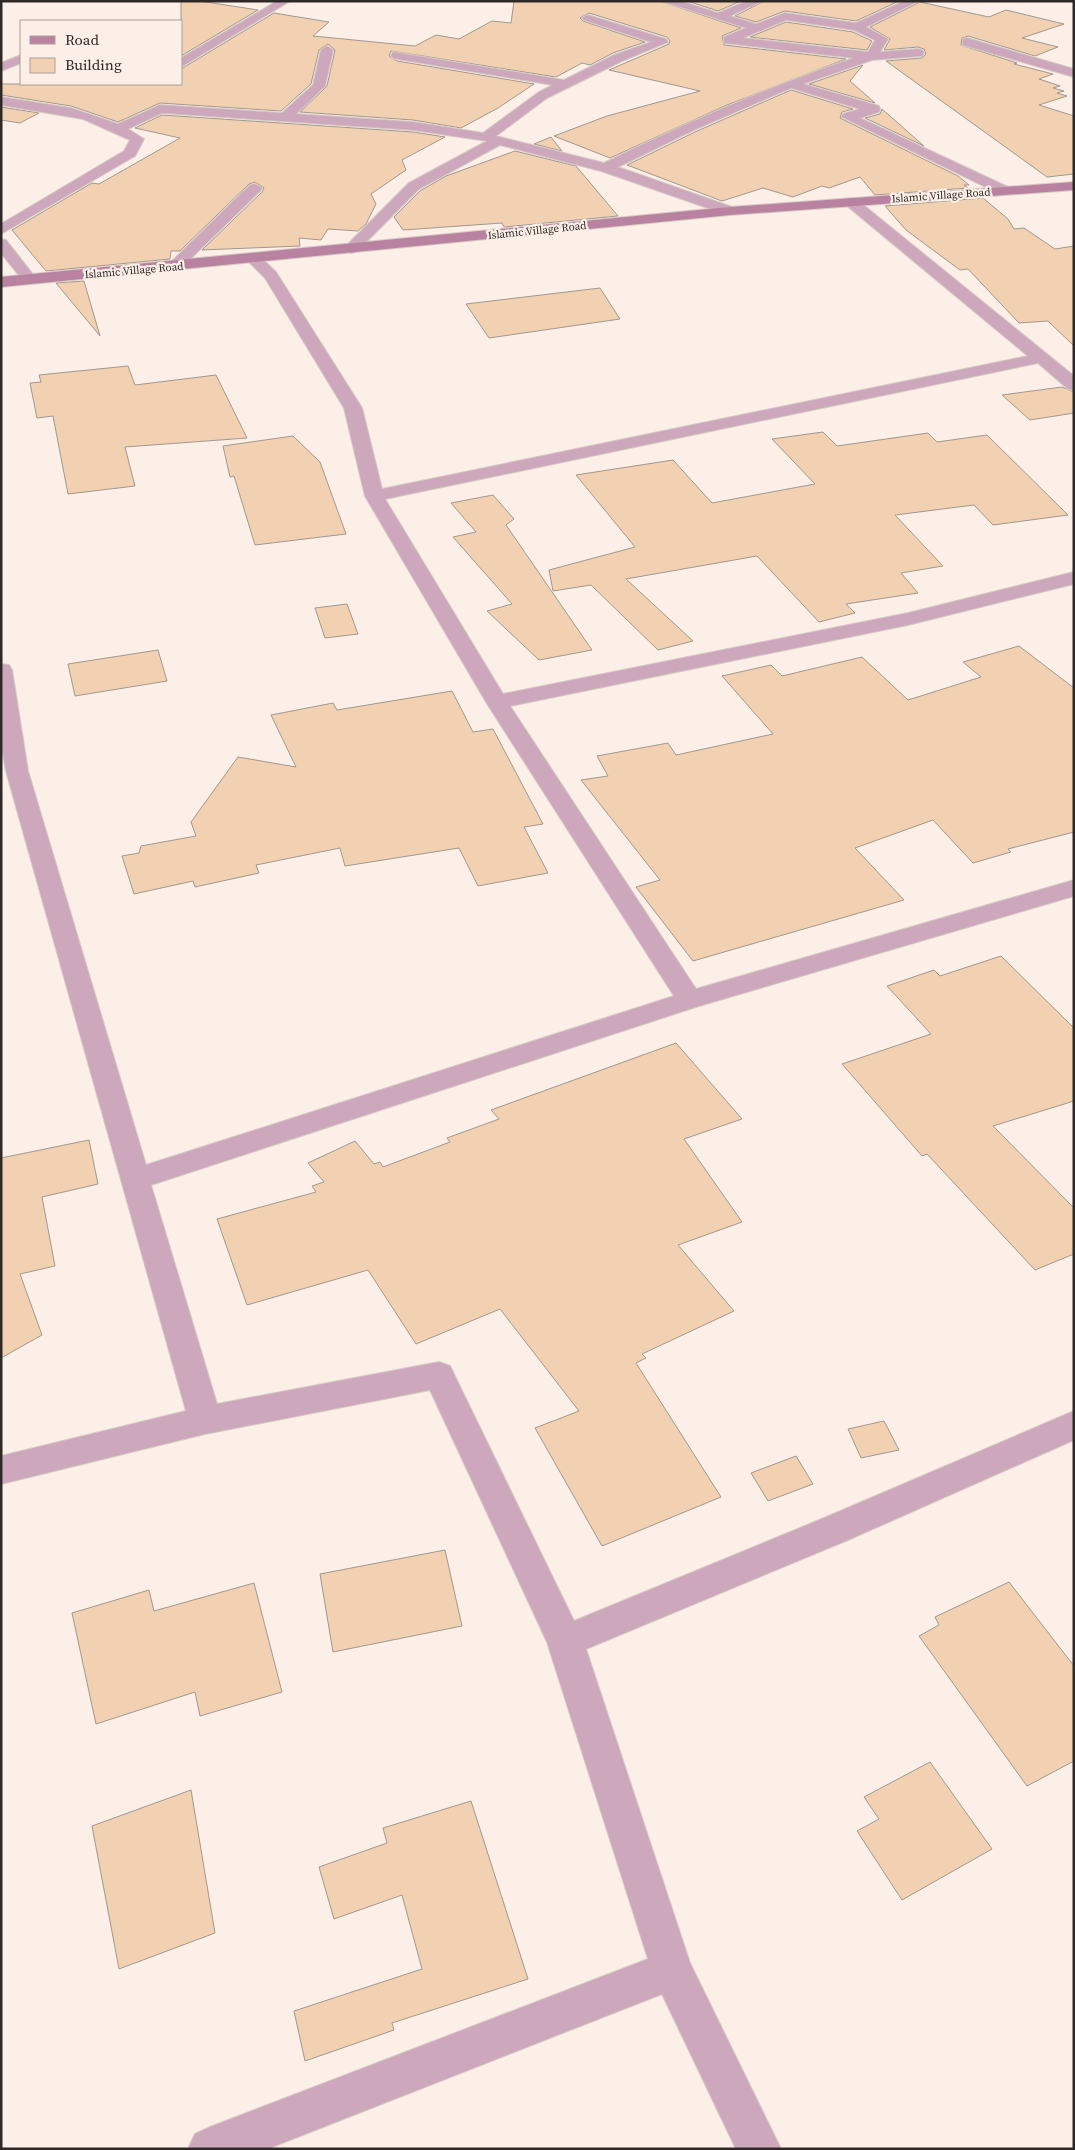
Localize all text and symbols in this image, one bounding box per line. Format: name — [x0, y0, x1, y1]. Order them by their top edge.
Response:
legend — [20, 20, 182, 85]
text: Road — [65, 29, 99, 50]
text: Building — [65, 54, 122, 75]
street label: Islamic Village Road — [891, 185, 992, 206]
street label: Islamic Village Road — [487, 218, 588, 243]
street label: Islamic Village Road — [84, 259, 185, 282]

